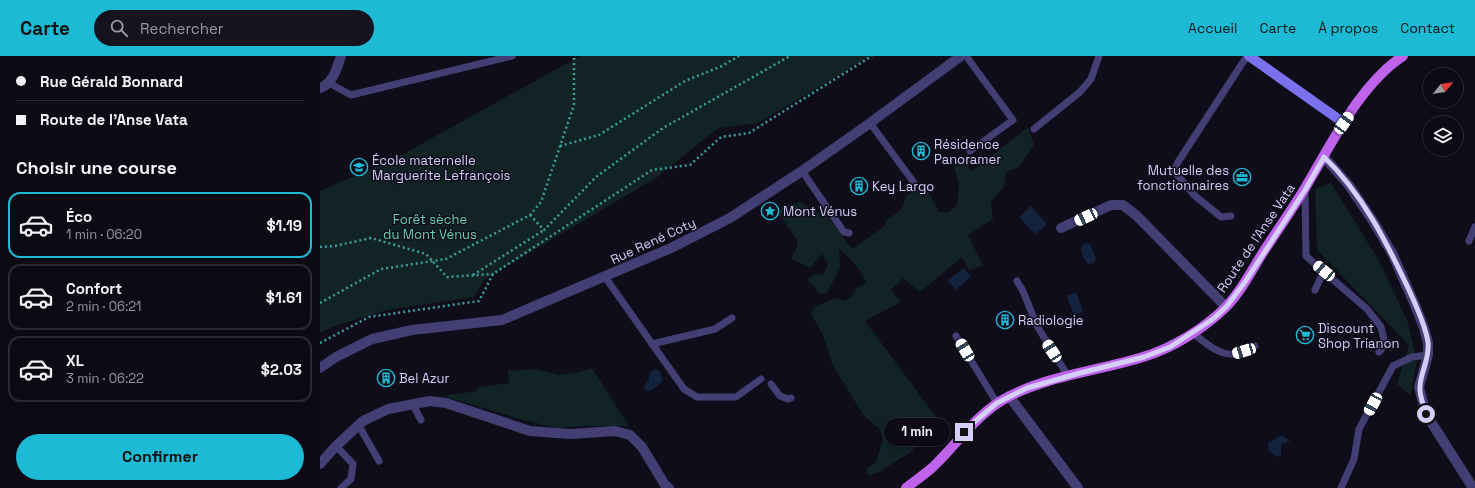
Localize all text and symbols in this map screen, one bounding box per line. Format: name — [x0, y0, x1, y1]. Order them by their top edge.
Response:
search box — [94, 10, 374, 46]
text: Carte — [20, 16, 70, 41]
icon: search — [108, 17, 130, 39]
text: Rechercher — [140, 19, 224, 38]
text: Accueil — [1188, 19, 1237, 37]
text: Carte — [1259, 19, 1296, 37]
text: À propos — [1318, 19, 1378, 37]
text: Contact — [1400, 19, 1455, 37]
north arrow — [1423, 68, 1463, 108]
map controls — [1423, 68, 1463, 156]
text: Rue Gérald Bonnard — [40, 72, 183, 91]
text: Route de l'Anse Vata — [40, 110, 188, 129]
car — [1332, 110, 1356, 136]
button: layers — [1423, 116, 1463, 156]
place label: Résidence Panoramer — [934, 136, 1001, 168]
building icon: Résidence Panoramer — [911, 141, 931, 161]
place label: École maternelle Marguerite Lefrançois — [372, 152, 511, 184]
text: Choisir une course — [16, 156, 177, 179]
school or university icon: École maternelle Marguerite Lefrançois — [349, 157, 369, 177]
place label: Mutuelle des fonctionnaires — [1137, 162, 1229, 194]
office icon: Mutuelle des fonctionnaires — [1232, 167, 1252, 187]
building icon: Key Largo — [849, 176, 869, 196]
place label: Key Largo — [872, 178, 934, 195]
street label: Route de l'Anse Vata — [1213, 180, 1299, 296]
place icon: Mont Vénus — [760, 201, 780, 221]
place label: Mont Vénus — [783, 203, 857, 220]
car — [1073, 206, 1099, 228]
icon: car — [18, 207, 54, 243]
text: Éco — [66, 207, 92, 226]
park label: Forêt sèche du Mont Vénus — [383, 211, 477, 243]
street label: Rue René Coty — [608, 214, 698, 268]
text: $1.19 — [266, 216, 302, 235]
text: 1 min · 06:20 — [66, 226, 142, 243]
car — [1311, 259, 1337, 283]
icon: car — [18, 279, 54, 315]
text: Confort — [66, 279, 122, 298]
text: $1.61 — [266, 288, 302, 307]
text: 2 min · 06:21 — [66, 298, 141, 315]
building icon: Radiologie — [995, 310, 1015, 330]
place label: Radiologie — [1018, 312, 1084, 329]
place label: Discount Shop Trianon — [1318, 320, 1400, 352]
supermarket icon: Discount Shop Trianon — [1295, 325, 1315, 345]
car — [954, 337, 976, 363]
car — [1040, 338, 1064, 364]
car — [1231, 342, 1257, 360]
icon: car — [18, 351, 54, 387]
text: XL — [66, 351, 84, 370]
text: $2.03 — [261, 360, 302, 379]
building icon: Bel Azur — [376, 368, 396, 388]
text: 3 min · 06:22 — [66, 370, 144, 387]
place label: Bel Azur — [399, 370, 450, 387]
car — [1362, 391, 1384, 417]
route start — [1417, 405, 1435, 423]
callout: 1 min — [884, 418, 950, 446]
text: 1 min — [901, 423, 933, 440]
route end — [955, 423, 973, 441]
button: Confirmer — [16, 434, 304, 480]

